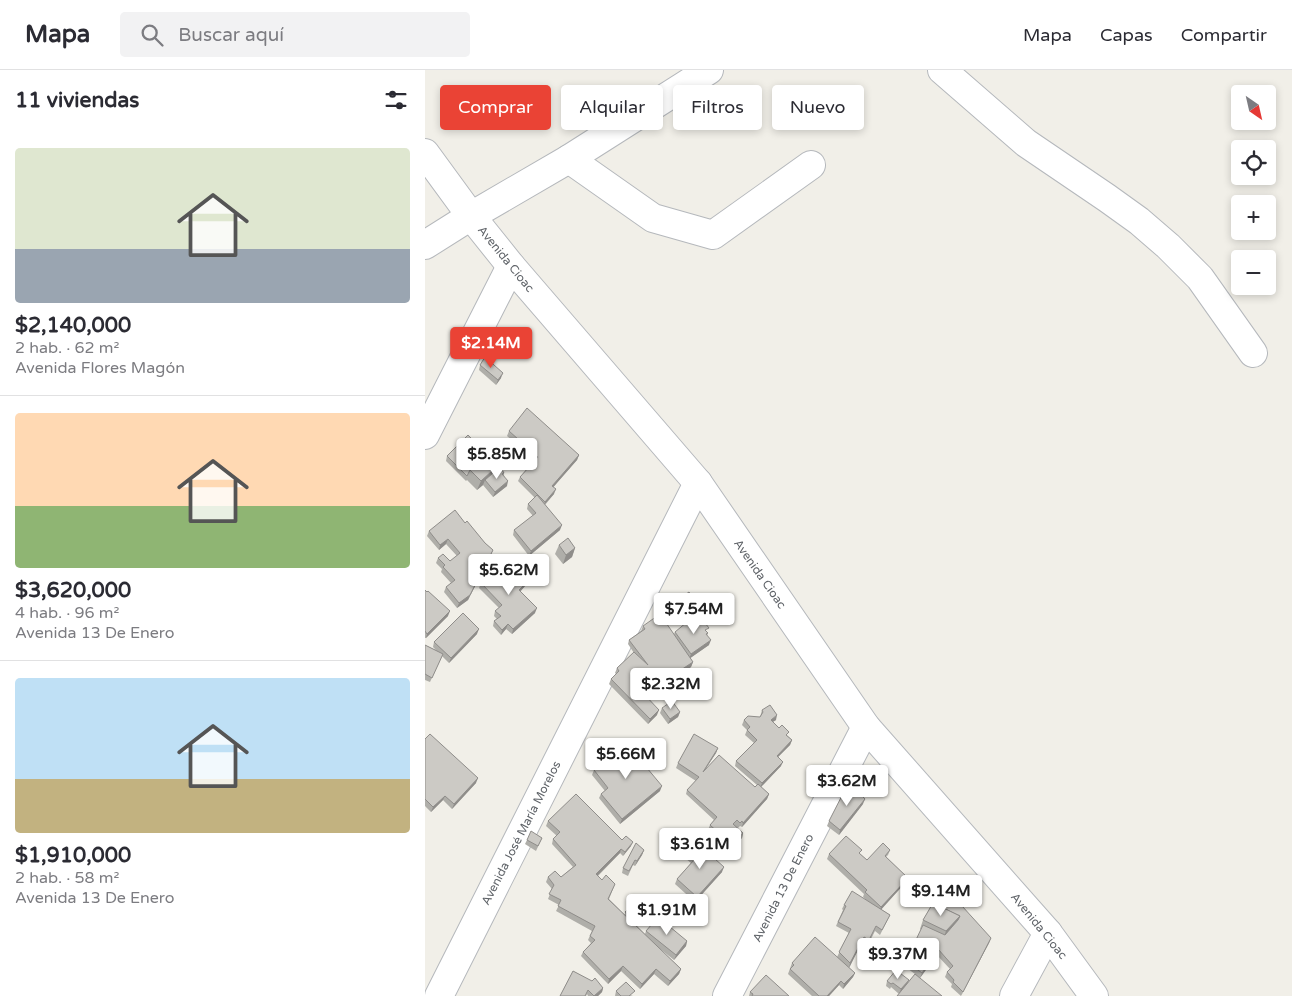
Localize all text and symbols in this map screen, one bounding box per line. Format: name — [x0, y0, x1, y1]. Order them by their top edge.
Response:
search box — [120, 12, 470, 57]
text: Mapa — [25, 20, 90, 49]
icon: search — [138, 21, 166, 49]
text: Buscar aquí — [178, 24, 284, 46]
text: Mapa — [1023, 24, 1072, 46]
text: Capas — [1100, 24, 1153, 46]
text: Compartir — [1181, 24, 1267, 46]
chip: Comprar — [440, 85, 551, 130]
chip: Alquilar — [561, 85, 663, 130]
chip: Filtros — [673, 85, 762, 130]
chip: Nuevo — [772, 85, 864, 130]
north arrow — [1231, 85, 1276, 130]
map controls — [1231, 85, 1276, 295]
icon: filters — [382, 86, 410, 114]
text: 11 viviendas — [15, 88, 139, 113]
button: locate — [1231, 140, 1276, 185]
icon: home — [168, 180, 258, 270]
button: + — [1231, 195, 1276, 240]
street label: Avenida Cioac — [475, 223, 537, 295]
button: − — [1231, 250, 1276, 295]
text: $2,140,000 — [15, 313, 131, 338]
pin: $2.14M — [450, 326, 532, 369]
text: $2.14M — [461, 333, 521, 353]
text: 2 hab. · 62 m² — [15, 338, 119, 358]
text: Avenida Flores Magón — [15, 358, 185, 378]
pin: $5.85M — [456, 438, 538, 480]
text: $5.85M — [467, 444, 527, 464]
icon: home — [168, 446, 258, 536]
street label: Avenida Cioac — [731, 537, 789, 611]
pin: $5.62M — [468, 554, 550, 596]
text: $5.62M — [479, 560, 539, 580]
text: $3,620,000 — [15, 578, 131, 603]
pin: $7.54M — [653, 592, 735, 635]
text: $7.54M — [665, 599, 723, 619]
text: 4 hab. · 96 m² — [15, 603, 119, 623]
text: Avenida 13 De Enero — [15, 623, 174, 643]
pin: $2.32M — [630, 668, 712, 710]
text: $2.32M — [641, 674, 701, 694]
icon: home — [168, 711, 258, 801]
pin: $5.66M — [585, 738, 667, 780]
text: $5.66M — [596, 744, 656, 764]
street label: Avenida José María Morelos — [479, 758, 564, 907]
pin: $3.62M — [806, 764, 888, 807]
text: $3.62M — [817, 771, 877, 791]
pin: $3.61M — [659, 828, 741, 870]
street label: Avenida 13 De Enero — [750, 832, 816, 944]
text: $3.61M — [670, 834, 730, 854]
text: $1,910,000 — [15, 843, 131, 868]
text: 2 hab. · 58 m² — [15, 868, 119, 888]
pin: $9.14M — [900, 874, 982, 917]
text: $9.14M — [911, 881, 971, 901]
text: Avenida 13 De Enero — [15, 888, 174, 908]
street label: Avenida Cioac — [1008, 890, 1070, 962]
pin: $1.91M — [626, 894, 708, 936]
text: $1.91M — [637, 900, 697, 920]
pin: $9.37M — [857, 938, 939, 980]
text: $9.37M — [868, 944, 928, 964]

